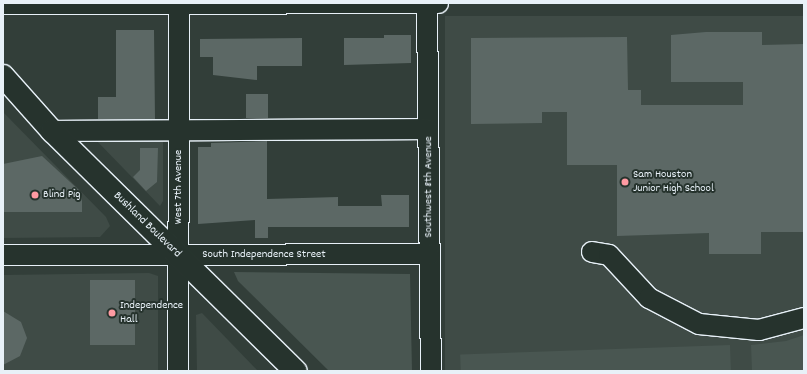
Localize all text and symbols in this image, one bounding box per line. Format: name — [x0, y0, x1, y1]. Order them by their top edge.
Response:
street label: Southwest 8th Avenue — [422, 136, 436, 238]
street label: West 7th Avenue — [172, 150, 186, 224]
place label: Sam Houston Junior High School — [633, 168, 714, 196]
marker: Sam Houston Junior High School — [620, 177, 630, 187]
place label: Blind Pig — [43, 188, 81, 202]
street label: Bushland Boulevard — [110, 189, 184, 261]
marker: Blind Pig — [30, 190, 40, 200]
street label: South Independence Street — [202, 248, 326, 262]
place label: Independence Hall — [120, 299, 183, 327]
marker: Independence Hall — [107, 308, 117, 318]

